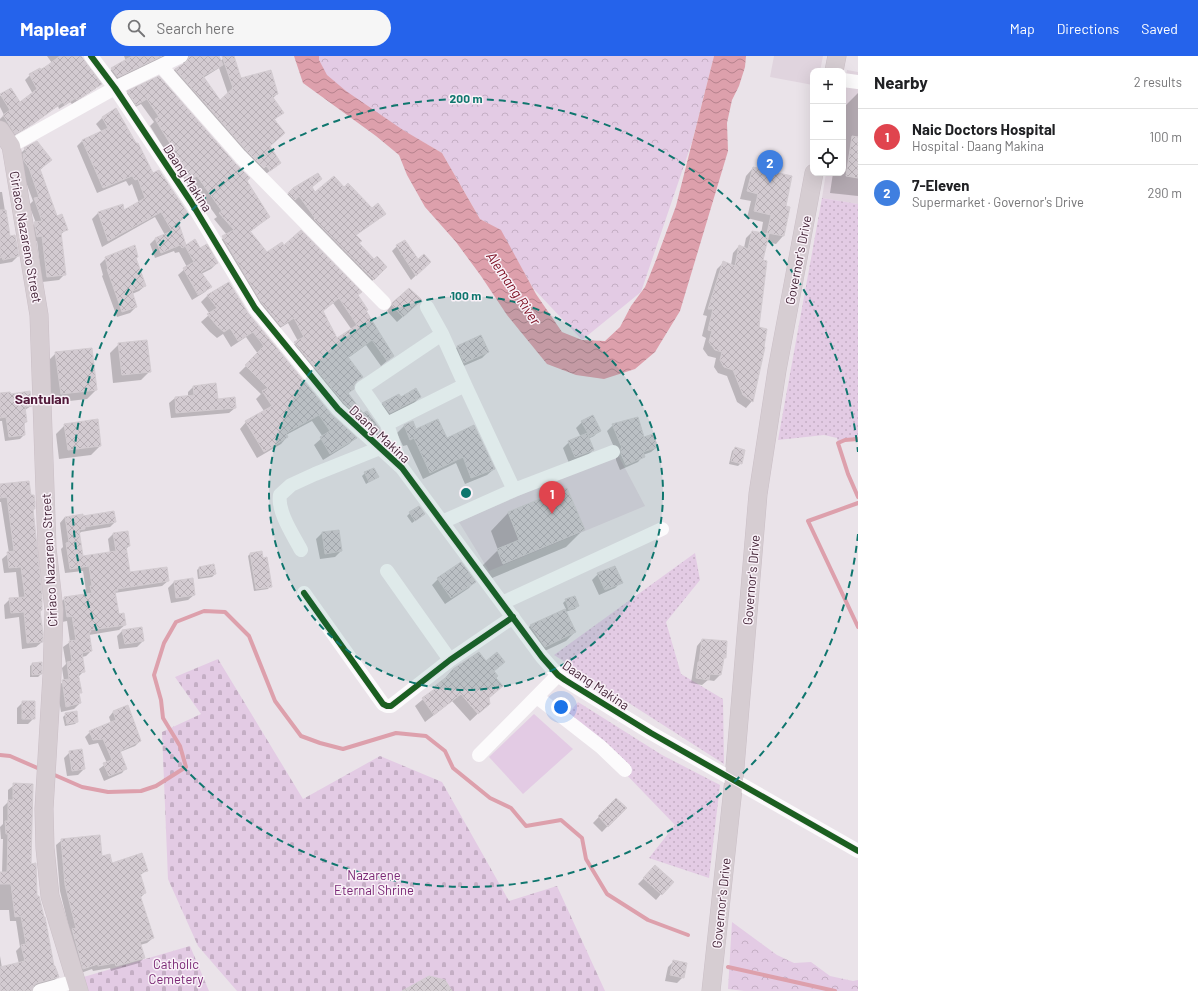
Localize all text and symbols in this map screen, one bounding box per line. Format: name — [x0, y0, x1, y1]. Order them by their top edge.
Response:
search box — [111, 10, 391, 46]
text: Mapleaf — [20, 17, 87, 40]
icon: search — [125, 17, 147, 39]
text: Search here — [157, 19, 235, 37]
text: Map — [1010, 20, 1035, 37]
text: Directions — [1057, 20, 1119, 37]
text: Saved — [1141, 20, 1178, 37]
map controls — [810, 68, 846, 176]
button: + — [810, 68, 846, 104]
text: Nearby — [874, 72, 928, 92]
text: 2 results — [1134, 74, 1182, 90]
text: 200 m — [450, 91, 482, 105]
button: − — [810, 104, 846, 140]
text: Naic Doctors Hospital — [912, 120, 1056, 138]
text: 1 — [885, 129, 889, 145]
text: 100 m — [1149, 129, 1182, 145]
text: Hospital · Daang Makina — [912, 138, 1044, 154]
button: locate — [810, 140, 846, 176]
street label: Daang Makina — [160, 141, 216, 215]
pin: 2 — [757, 150, 783, 183]
street label: Ciriaco Nazareno Street — [6, 170, 46, 304]
text: 7-Eleven — [912, 176, 969, 194]
text: 2 — [883, 185, 891, 201]
text: 290 m — [1148, 185, 1182, 201]
text: Supermarket · Governor's Drive — [912, 194, 1084, 210]
street label: Governor's Drive — [781, 214, 815, 306]
water label: Alemang River — [483, 248, 545, 329]
text: 100 m — [451, 288, 481, 302]
district label: Santulan — [15, 390, 69, 407]
street label: Daang Makina — [346, 402, 414, 466]
pin: 1 — [539, 481, 565, 514]
centre of rings — [459, 486, 473, 500]
street label: Ciriaco Nazareno Street — [38, 493, 60, 627]
street label: Governor's Drive — [739, 534, 763, 626]
street label: Daang Makina — [560, 657, 632, 713]
your location — [551, 697, 571, 717]
street label: Governor's Drive — [708, 857, 734, 949]
park label: Nazarene Eternal Shrine — [334, 867, 414, 898]
park label: Catholic Cemetery — [149, 956, 203, 987]

